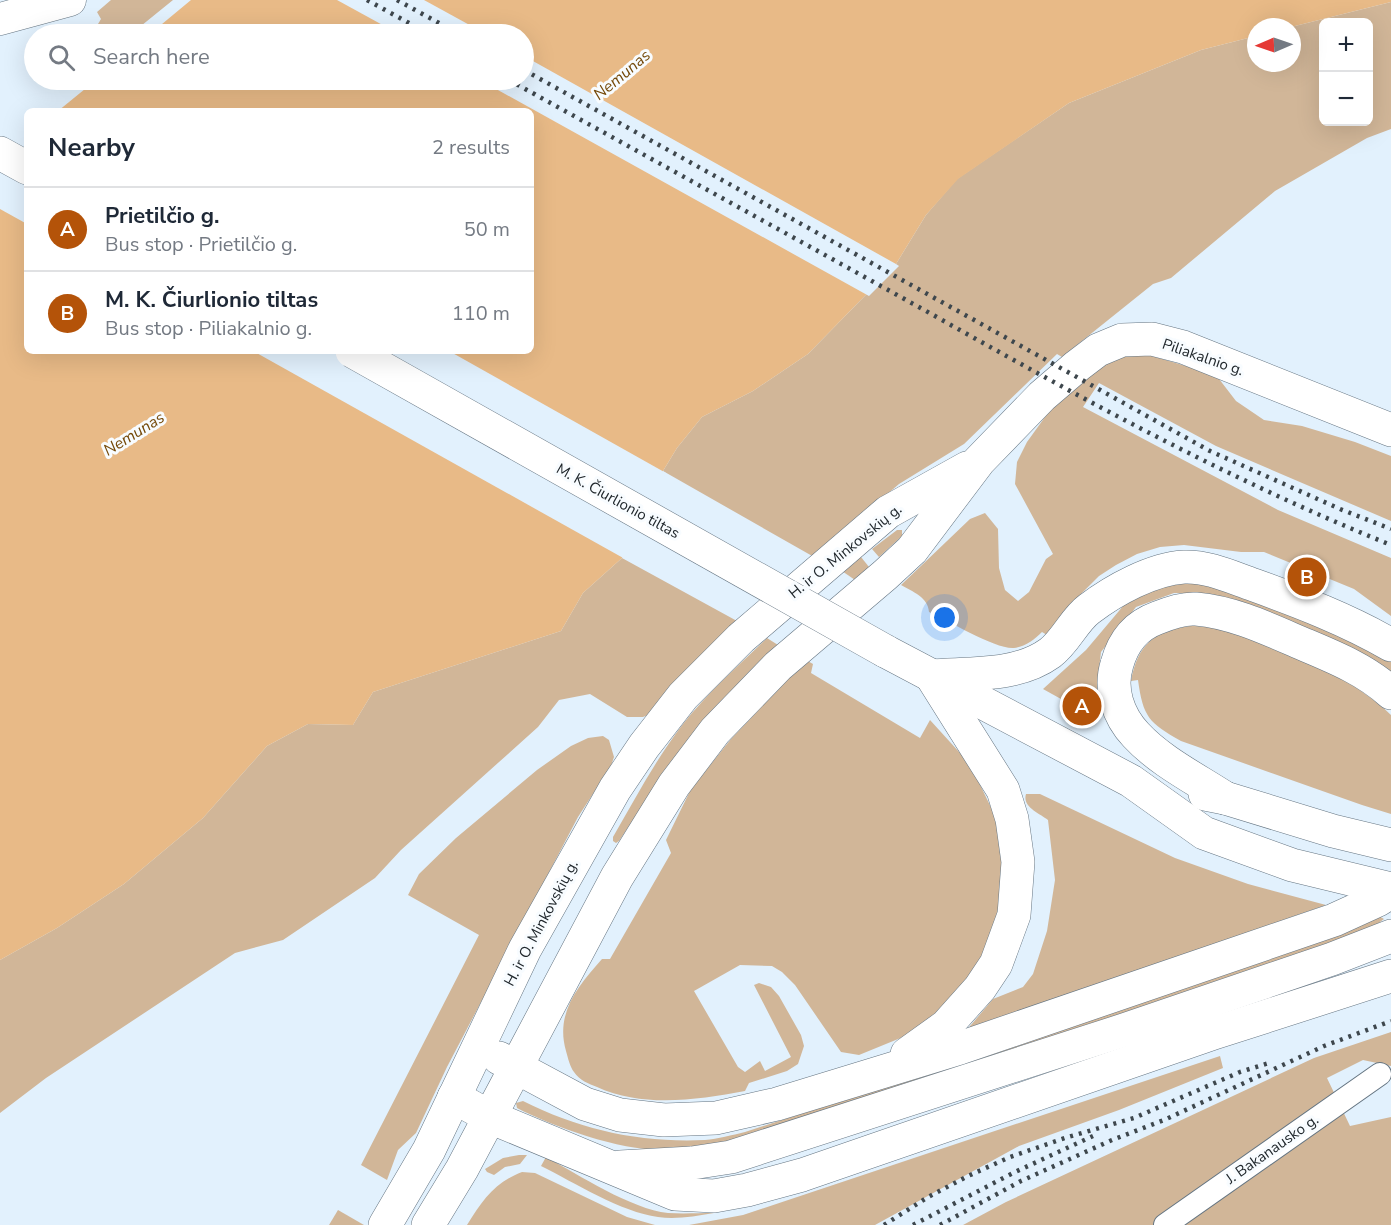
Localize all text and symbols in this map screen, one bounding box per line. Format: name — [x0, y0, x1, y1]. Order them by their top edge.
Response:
north arrow — [1247, 18, 1301, 72]
map controls — [1319, 18, 1373, 126]
button: + — [1319, 18, 1373, 72]
search box — [24, 24, 534, 90]
icon: search — [45, 41, 78, 74]
text: Search here — [93, 42, 210, 72]
water label: Nemunas — [589, 44, 655, 105]
button: − — [1319, 72, 1373, 126]
text: Nearby — [48, 130, 135, 165]
text: 2 results — [432, 134, 510, 161]
text: Prietilčio g. — [105, 201, 220, 231]
text: A — [60, 216, 75, 243]
text: 50 m — [464, 216, 510, 243]
text: Bus stop · Prietilčio g. — [105, 231, 297, 258]
text: M. K. Čiurlionio tiltas — [105, 285, 318, 315]
text: B — [61, 300, 74, 327]
text: 110 m — [452, 300, 510, 327]
text: Bus stop · Piliakalnio g. — [105, 315, 312, 342]
street label: Piliakalnio g. — [1160, 334, 1246, 380]
water label: Nemunas — [99, 406, 169, 461]
street label: M. K. Čiurlionio tiltas — [553, 458, 684, 543]
street label: H. ir O. Minkovskių g. — [784, 499, 906, 603]
pin: B — [1288, 554, 1326, 600]
your location — [930, 603, 959, 632]
pin: A — [1062, 684, 1102, 728]
street label: H. ir O. Minkovskių g. — [499, 856, 583, 990]
street label: J. Bakanausko g. — [1221, 1109, 1322, 1189]

